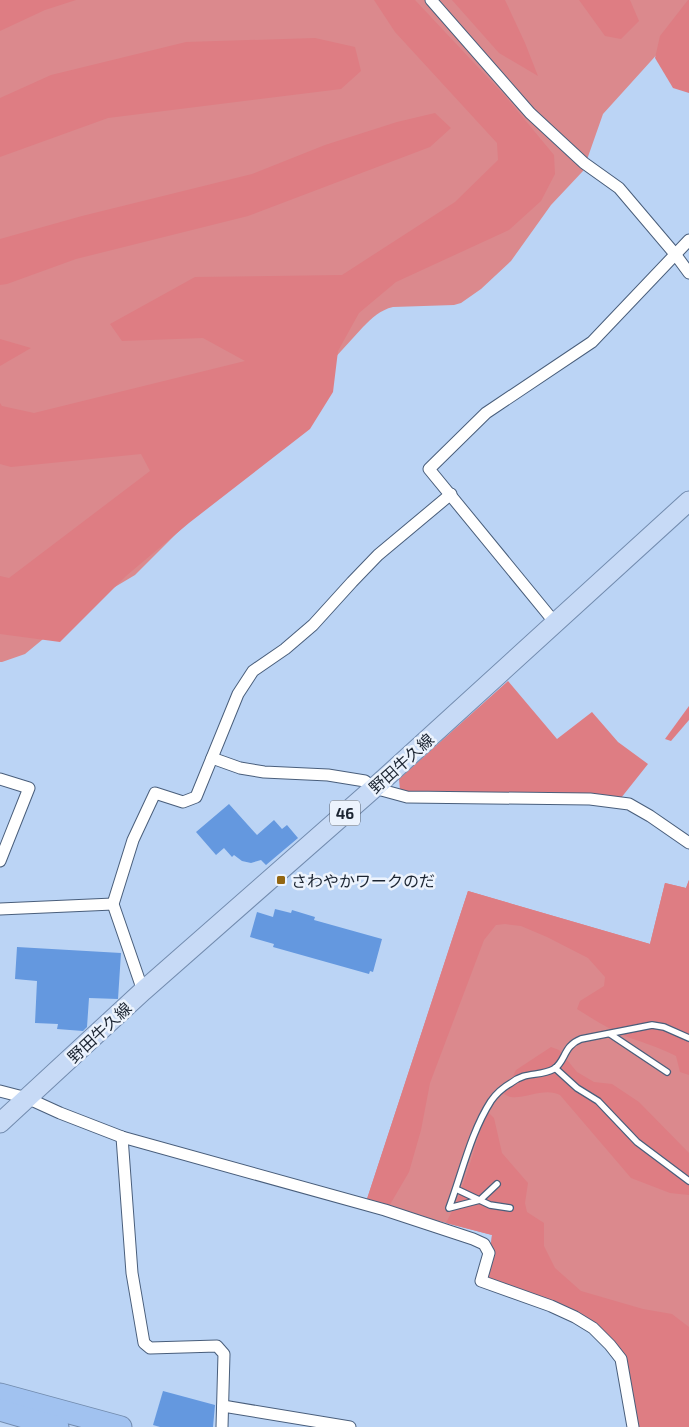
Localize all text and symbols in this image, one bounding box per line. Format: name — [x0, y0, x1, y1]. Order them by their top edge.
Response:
street label: 野田牛久線 — [365, 729, 437, 797]
road number: 46 — [330, 800, 360, 826]
place label: さわやかワークのだ — [291, 871, 435, 890]
marker: さわやかワークのだ — [275, 874, 287, 886]
street label: 野田牛久線 — [63, 998, 135, 1066]

